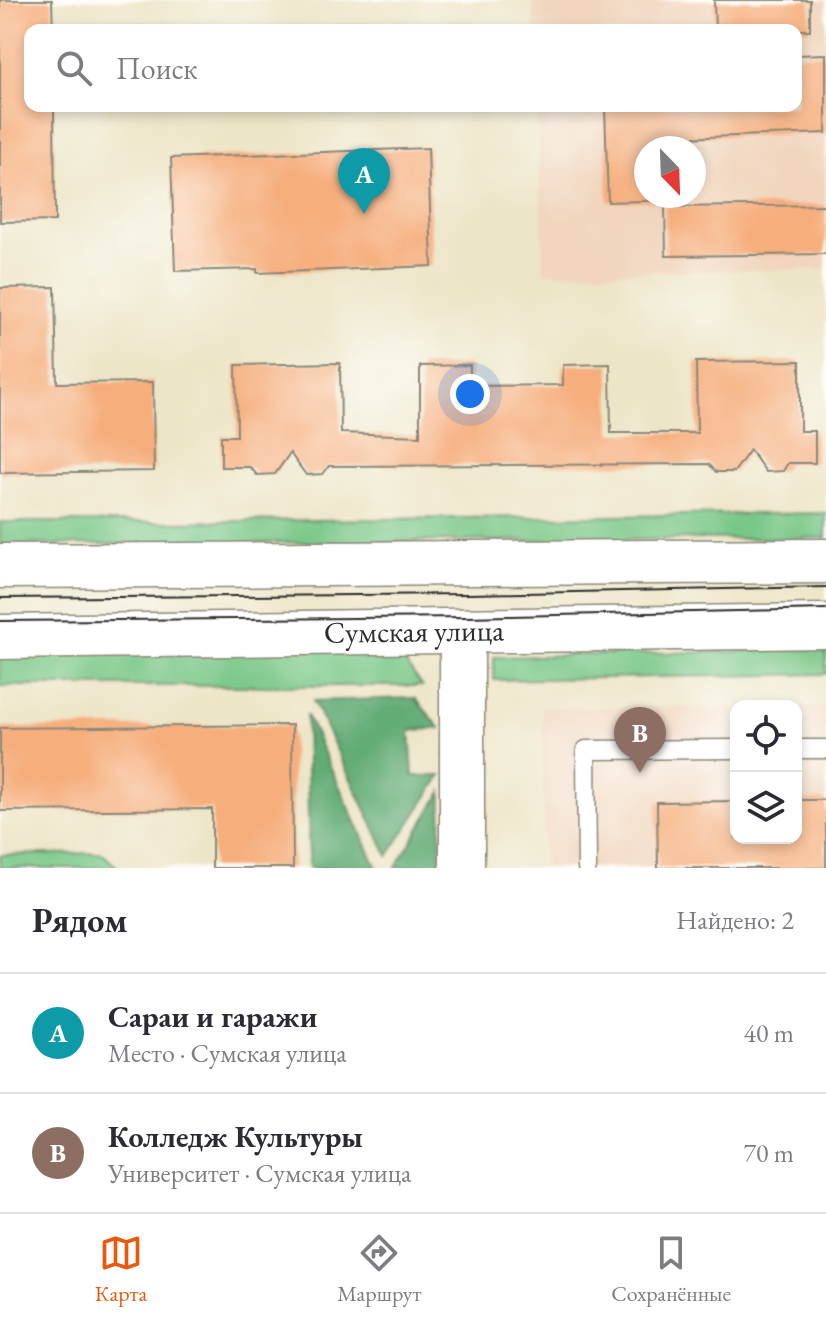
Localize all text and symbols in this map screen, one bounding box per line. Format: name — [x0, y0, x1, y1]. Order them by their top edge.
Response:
search box — [24, 24, 802, 112]
icon: search — [52, 46, 96, 90]
text: Поиск — [116, 49, 198, 88]
north arrow — [634, 136, 706, 208]
pin: A — [338, 148, 390, 214]
your location — [450, 374, 490, 414]
street label: Сумская улица — [324, 610, 504, 652]
map controls — [730, 700, 802, 844]
button: locate — [730, 700, 802, 772]
pin: B — [614, 707, 666, 773]
button: layers — [730, 772, 802, 844]
text: Рядом — [32, 898, 127, 942]
text: Найдено: 2 — [676, 903, 794, 937]
text: Сараи и гаражи — [108, 997, 317, 1036]
text: A — [49, 1016, 67, 1050]
text: 40 m — [744, 1016, 794, 1050]
text: Место · Сумская улица — [108, 1036, 347, 1070]
text: Колледж Культуры — [108, 1117, 363, 1156]
text: B — [50, 1136, 66, 1170]
text: 70 m — [744, 1136, 794, 1170]
text: Университет · Сумская улица — [108, 1156, 411, 1190]
tab: Карта — [95, 1231, 147, 1308]
tab: Маршрут — [337, 1231, 421, 1308]
tab: Сохранённые — [611, 1231, 731, 1308]

